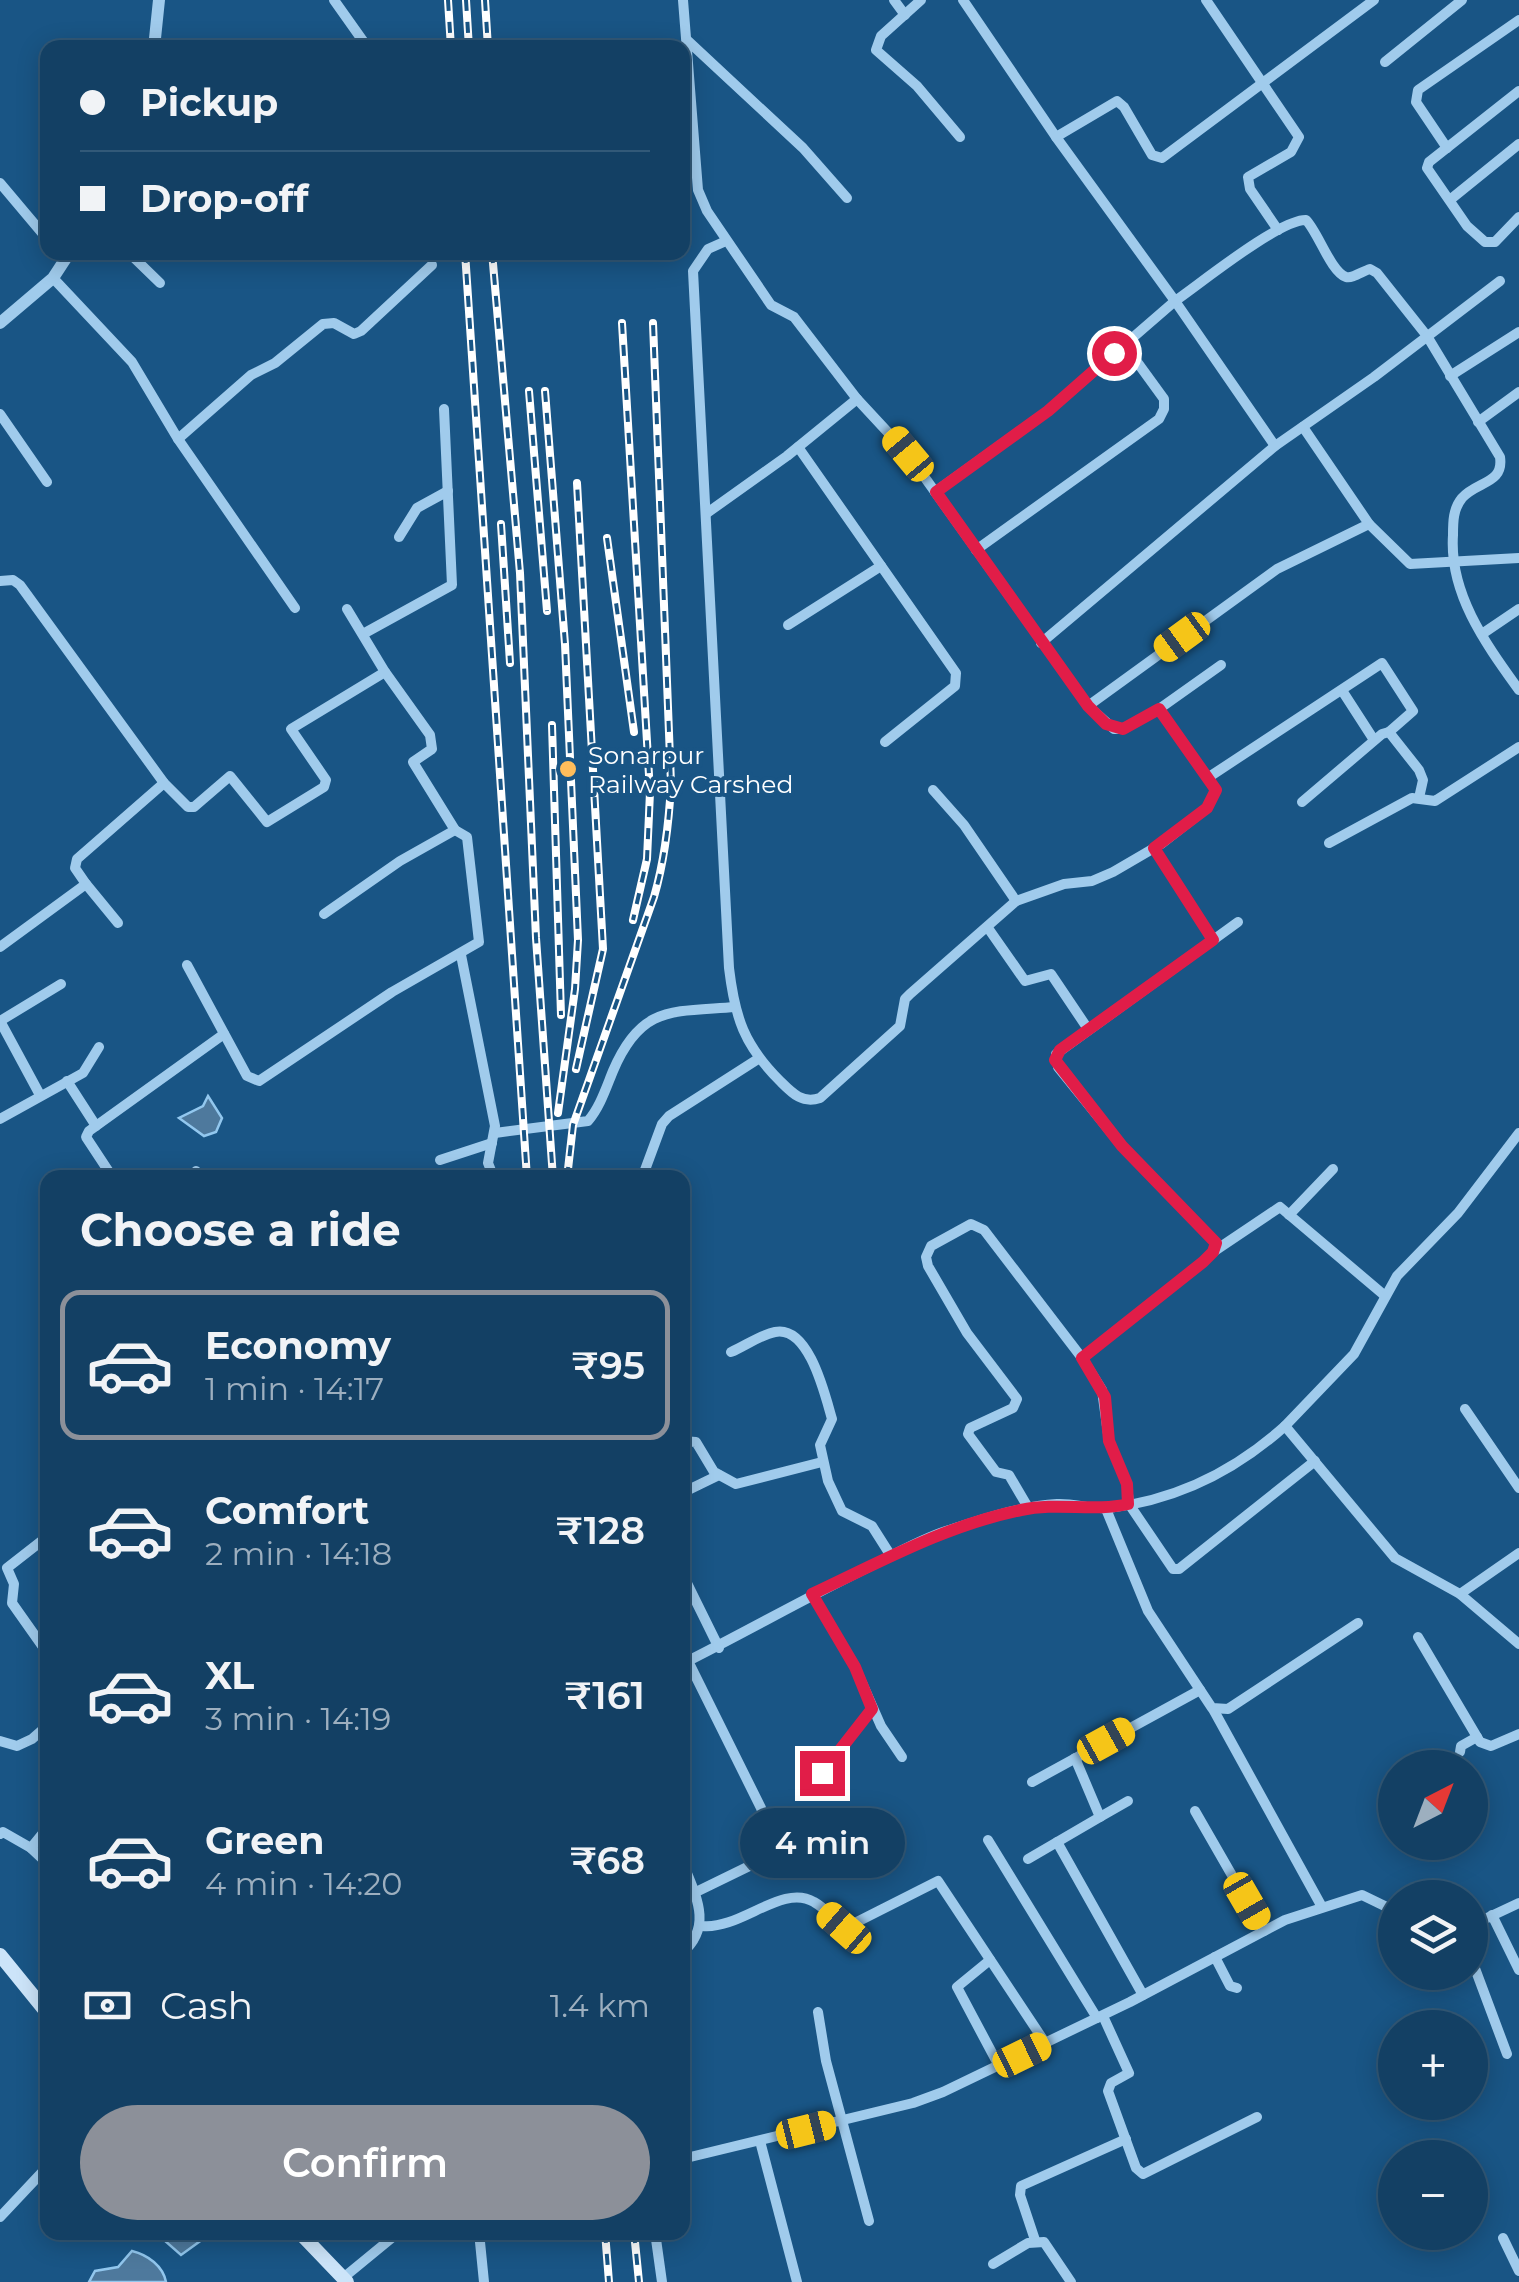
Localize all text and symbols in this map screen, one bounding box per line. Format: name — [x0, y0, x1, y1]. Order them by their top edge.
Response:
text: Pickup — [140, 79, 278, 126]
text: Drop-off — [140, 175, 309, 222]
route start — [1092, 331, 1137, 376]
car — [877, 421, 939, 487]
car — [1149, 607, 1215, 667]
place label: Sonarpur Railway Carshed — [588, 740, 793, 799]
marker: Sonarpur Railway Carshed — [557, 758, 579, 780]
text: Choose a ride — [80, 1202, 401, 1257]
icon: car — [85, 1320, 175, 1410]
text: Economy — [205, 1322, 391, 1369]
text: ₹95 — [572, 1342, 645, 1389]
text: 1 min · 14:17 — [205, 1369, 384, 1408]
icon: car — [85, 1485, 175, 1575]
text: Comfort — [205, 1487, 369, 1534]
text: ₹128 — [556, 1507, 645, 1554]
text: 2 min · 14:18 — [205, 1534, 392, 1573]
icon: car — [85, 1650, 175, 1740]
text: XL — [205, 1652, 254, 1699]
text: ₹161 — [564, 1672, 645, 1719]
text: 3 min · 14:19 — [205, 1699, 391, 1738]
car — [1072, 1713, 1140, 1769]
north arrow — [1378, 1750, 1488, 1860]
map controls — [1378, 1750, 1488, 2250]
route end — [800, 1751, 845, 1796]
callout: 4 min — [740, 1808, 904, 1878]
icon: car — [85, 1815, 175, 1905]
text: Green — [205, 1817, 325, 1864]
text: 4 min — [775, 1823, 870, 1862]
text: ₹68 — [570, 1837, 645, 1884]
text: 4 min · 14:20 — [205, 1864, 403, 1903]
car — [1219, 1868, 1275, 1934]
button: layers — [1378, 1880, 1488, 1990]
car — [812, 1897, 876, 1959]
icon: cash — [80, 1978, 135, 2033]
text: Cash — [160, 1982, 253, 2029]
text: 1.4 km — [550, 1986, 650, 2025]
button: + — [1378, 2010, 1488, 2120]
car — [988, 2028, 1056, 2082]
button: Confirm — [80, 2105, 650, 2220]
car — [773, 2108, 839, 2152]
button: − — [1378, 2140, 1488, 2250]

